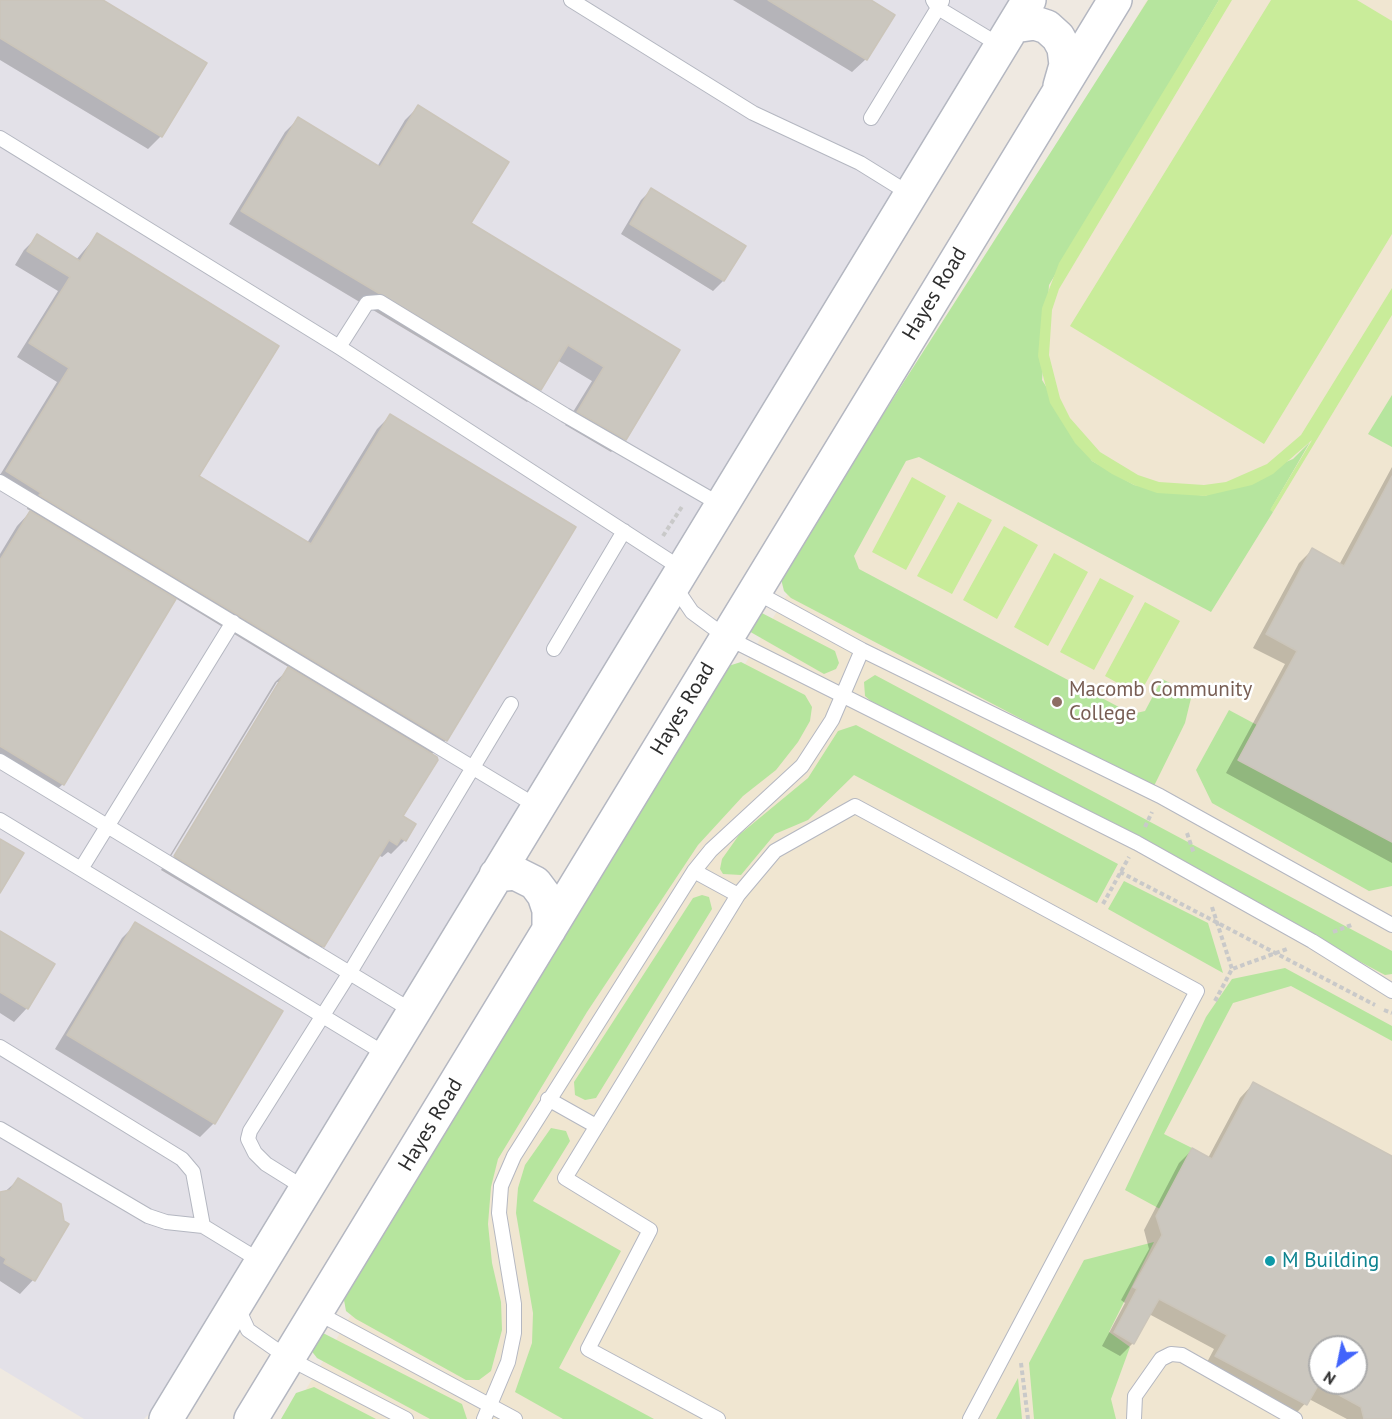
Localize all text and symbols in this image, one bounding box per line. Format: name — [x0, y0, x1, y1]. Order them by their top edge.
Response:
street label: Hayes Road — [898, 243, 972, 345]
street label: Hayes Road — [646, 658, 720, 760]
place label: Macomb Community College — [1069, 677, 1252, 727]
marker: Macomb Community College — [1050, 695, 1064, 709]
street label: Hayes Road — [394, 1074, 468, 1176]
place label: M Building — [1282, 1248, 1379, 1274]
marker: M Building — [1263, 1254, 1277, 1268]
north arrow — [1308, 1335, 1368, 1395]
text: N — [1319, 1367, 1339, 1390]

